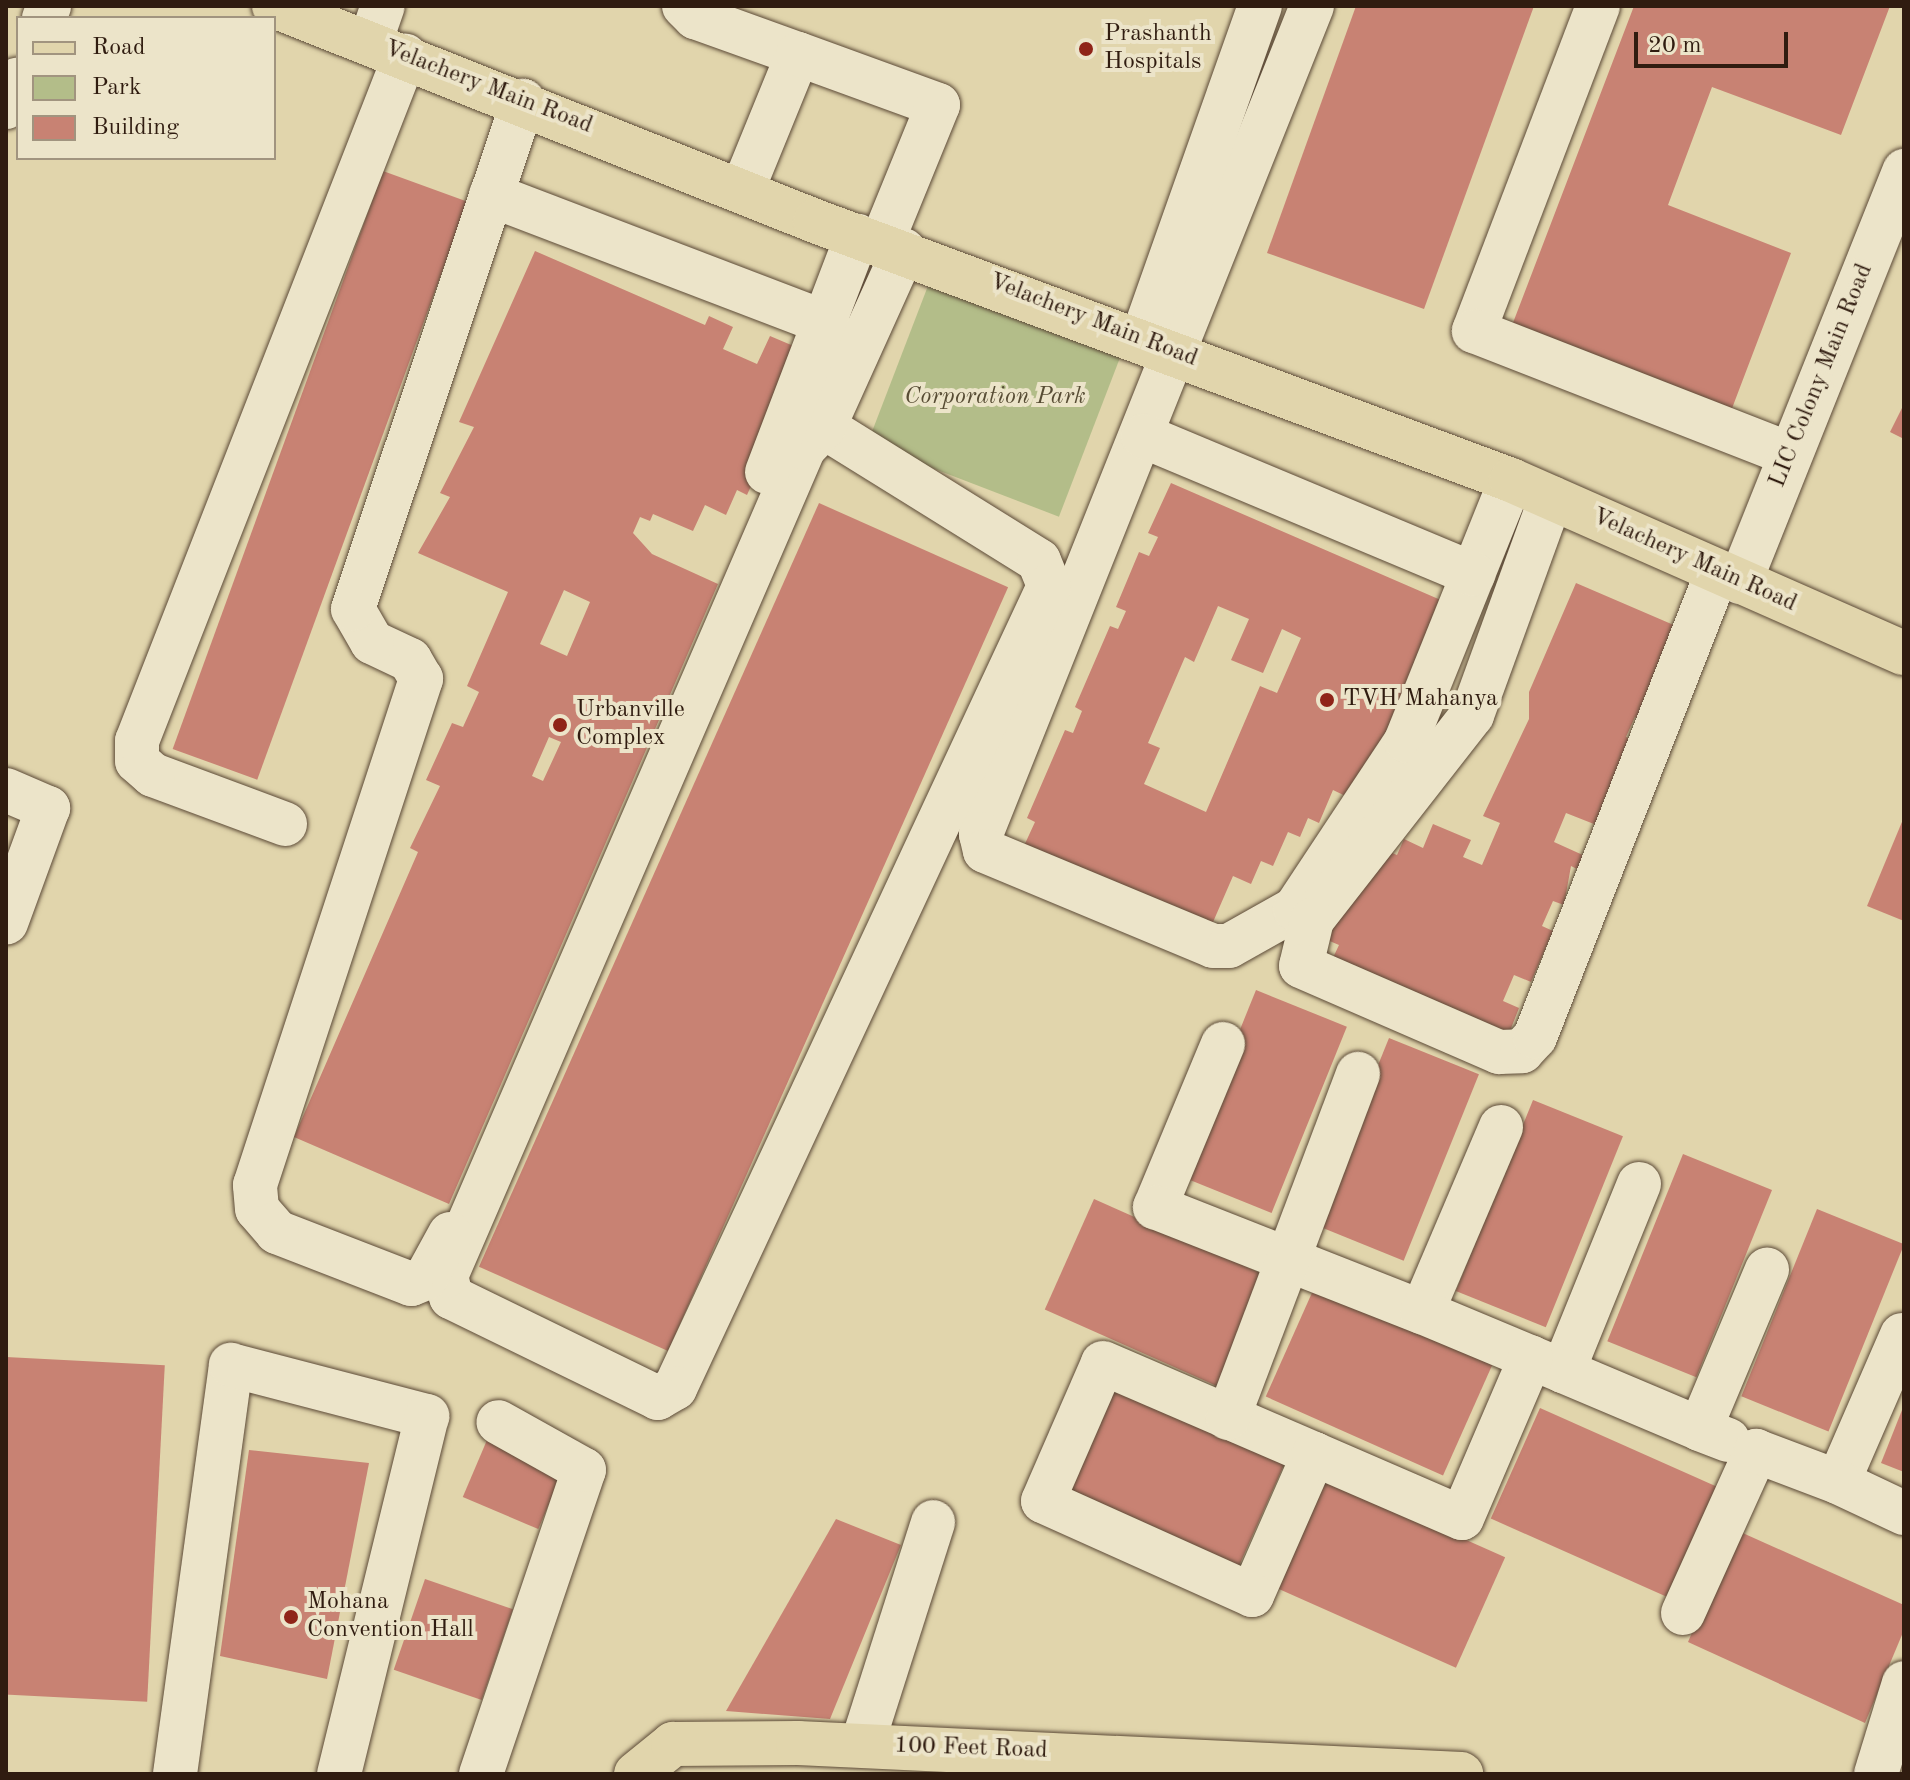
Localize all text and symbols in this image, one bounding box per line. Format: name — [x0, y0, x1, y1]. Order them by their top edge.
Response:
legend — [16, 16, 276, 160]
scale bar — [1638, 16, 1792, 66]
place label: Prashanth Hospitals — [1104, 21, 1212, 77]
text: 20 m — [1648, 34, 1702, 58]
street label: Velachery Main Road — [380, 35, 596, 141]
text: Road — [92, 36, 145, 60]
marker: Prashanth Hospitals — [1075, 38, 1097, 60]
text: Park — [92, 76, 141, 100]
text: Building — [92, 116, 179, 140]
street label: LIC Colony Main Road — [1764, 260, 1880, 492]
street label: Velachery Main Road — [985, 268, 1201, 374]
park label: Corporation Park — [904, 384, 1086, 412]
street label: Velachery Main Road — [1587, 503, 1801, 619]
place label: TVH Mahanya — [1343, 686, 1498, 714]
marker: TVH Mahanya — [1318, 691, 1336, 709]
place label: Urbanville Complex — [576, 697, 685, 753]
marker: Urbanville Complex — [551, 716, 569, 734]
place label: Mohana Convention Hall — [307, 1589, 474, 1645]
marker: Mohana Convention Hall — [282, 1608, 300, 1626]
street label: 100 Feet Road — [894, 1732, 1048, 1766]

